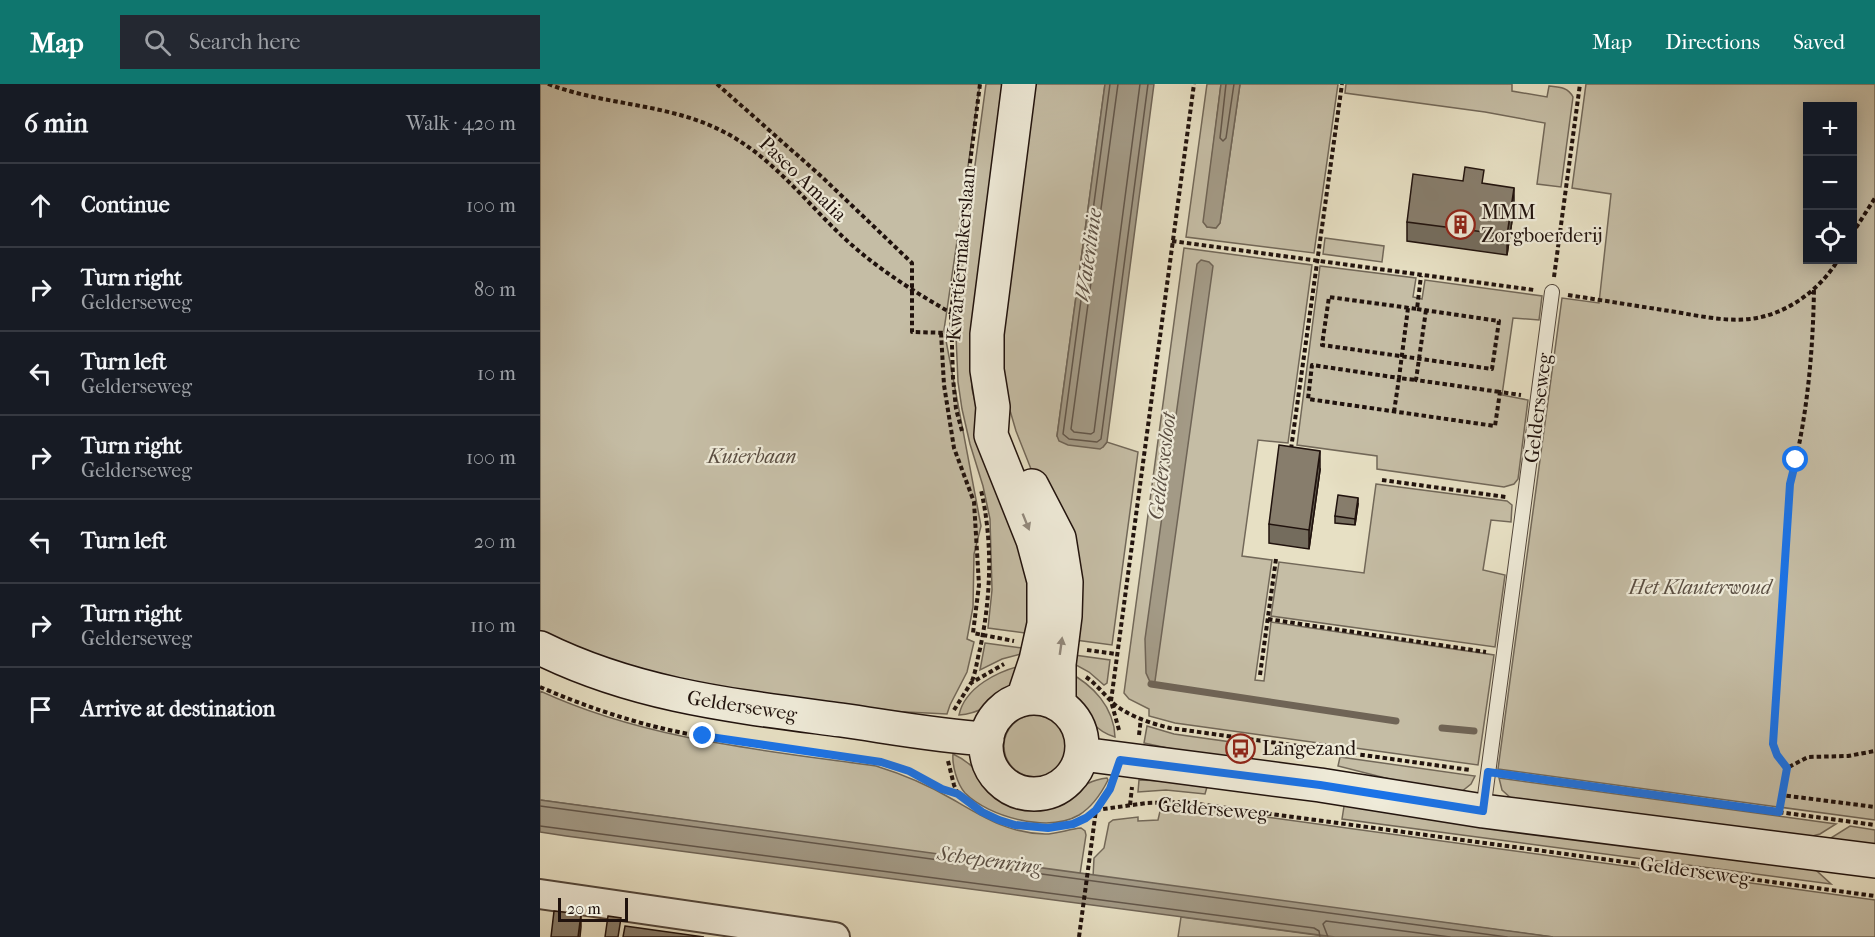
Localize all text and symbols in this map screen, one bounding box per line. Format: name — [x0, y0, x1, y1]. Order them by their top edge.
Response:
search box — [120, 15, 540, 69]
text: Map — [30, 26, 84, 59]
icon: search — [141, 26, 174, 59]
text: Search here — [189, 29, 300, 55]
text: Map — [1592, 30, 1632, 54]
text: Directions — [1665, 30, 1760, 54]
text: Saved — [1793, 30, 1845, 54]
map controls — [1803, 102, 1857, 264]
button: + — [1803, 102, 1857, 156]
text: 6 min — [24, 108, 88, 139]
text: Walk · 420 m — [406, 112, 516, 135]
street label: Paseo Amalia — [755, 132, 852, 227]
button: − — [1803, 156, 1857, 210]
street label: Kwartiermakerslaan — [942, 166, 980, 342]
icon: ahead — [24, 189, 57, 222]
text: Continue — [81, 192, 170, 218]
text: 100 m — [466, 194, 516, 217]
place label: MMM Zorgboerderij — [1481, 201, 1603, 247]
water label: Waterlinie — [1070, 207, 1106, 303]
building icon: MMM Zorgboerderij — [1444, 208, 1476, 240]
button: locate — [1803, 210, 1857, 264]
text: Turn right — [81, 265, 182, 291]
icon: right — [24, 273, 57, 306]
text: 80 m — [474, 278, 516, 301]
text: Gelderseweg — [81, 291, 192, 314]
text: Turn left — [81, 349, 167, 375]
street label: Gelderseweg — [1520, 351, 1556, 464]
icon: left — [24, 357, 57, 390]
text: 10 m — [477, 362, 516, 385]
text: Gelderseweg — [81, 375, 192, 398]
water label: Geldersesloot — [1143, 409, 1181, 521]
text: Turn right — [81, 433, 182, 459]
icon: right — [24, 441, 57, 474]
park label: Kuierbaan — [705, 445, 797, 468]
text: 100 m — [466, 446, 516, 469]
route start — [1782, 446, 1808, 472]
text: Gelderseweg — [81, 459, 192, 482]
one-way arrow — [1022, 513, 1031, 531]
icon: left — [24, 525, 57, 558]
text: Turn left — [81, 528, 167, 554]
text: 20 m — [474, 530, 516, 553]
park label: Het Klauterwoud — [1628, 576, 1774, 599]
text: Turn right — [81, 601, 182, 627]
icon: right — [24, 609, 57, 642]
text: 110 m — [470, 614, 516, 637]
text: Gelderseweg — [81, 627, 192, 650]
one-way arrow — [1057, 637, 1066, 656]
street label: Gelderseweg — [685, 686, 799, 726]
icon: arrive — [24, 693, 57, 726]
text: Arrive at destination — [81, 696, 275, 722]
route end — [689, 722, 715, 748]
bus stop icon: Langezand — [1225, 732, 1257, 764]
place label: Langezand — [1262, 737, 1357, 760]
street label: Gelderseweg — [1157, 793, 1270, 825]
water label: Schepenring — [935, 841, 1043, 879]
street label: Gelderseweg — [1639, 852, 1752, 890]
scale bar — [558, 895, 628, 922]
text: 20 m — [567, 899, 601, 918]

